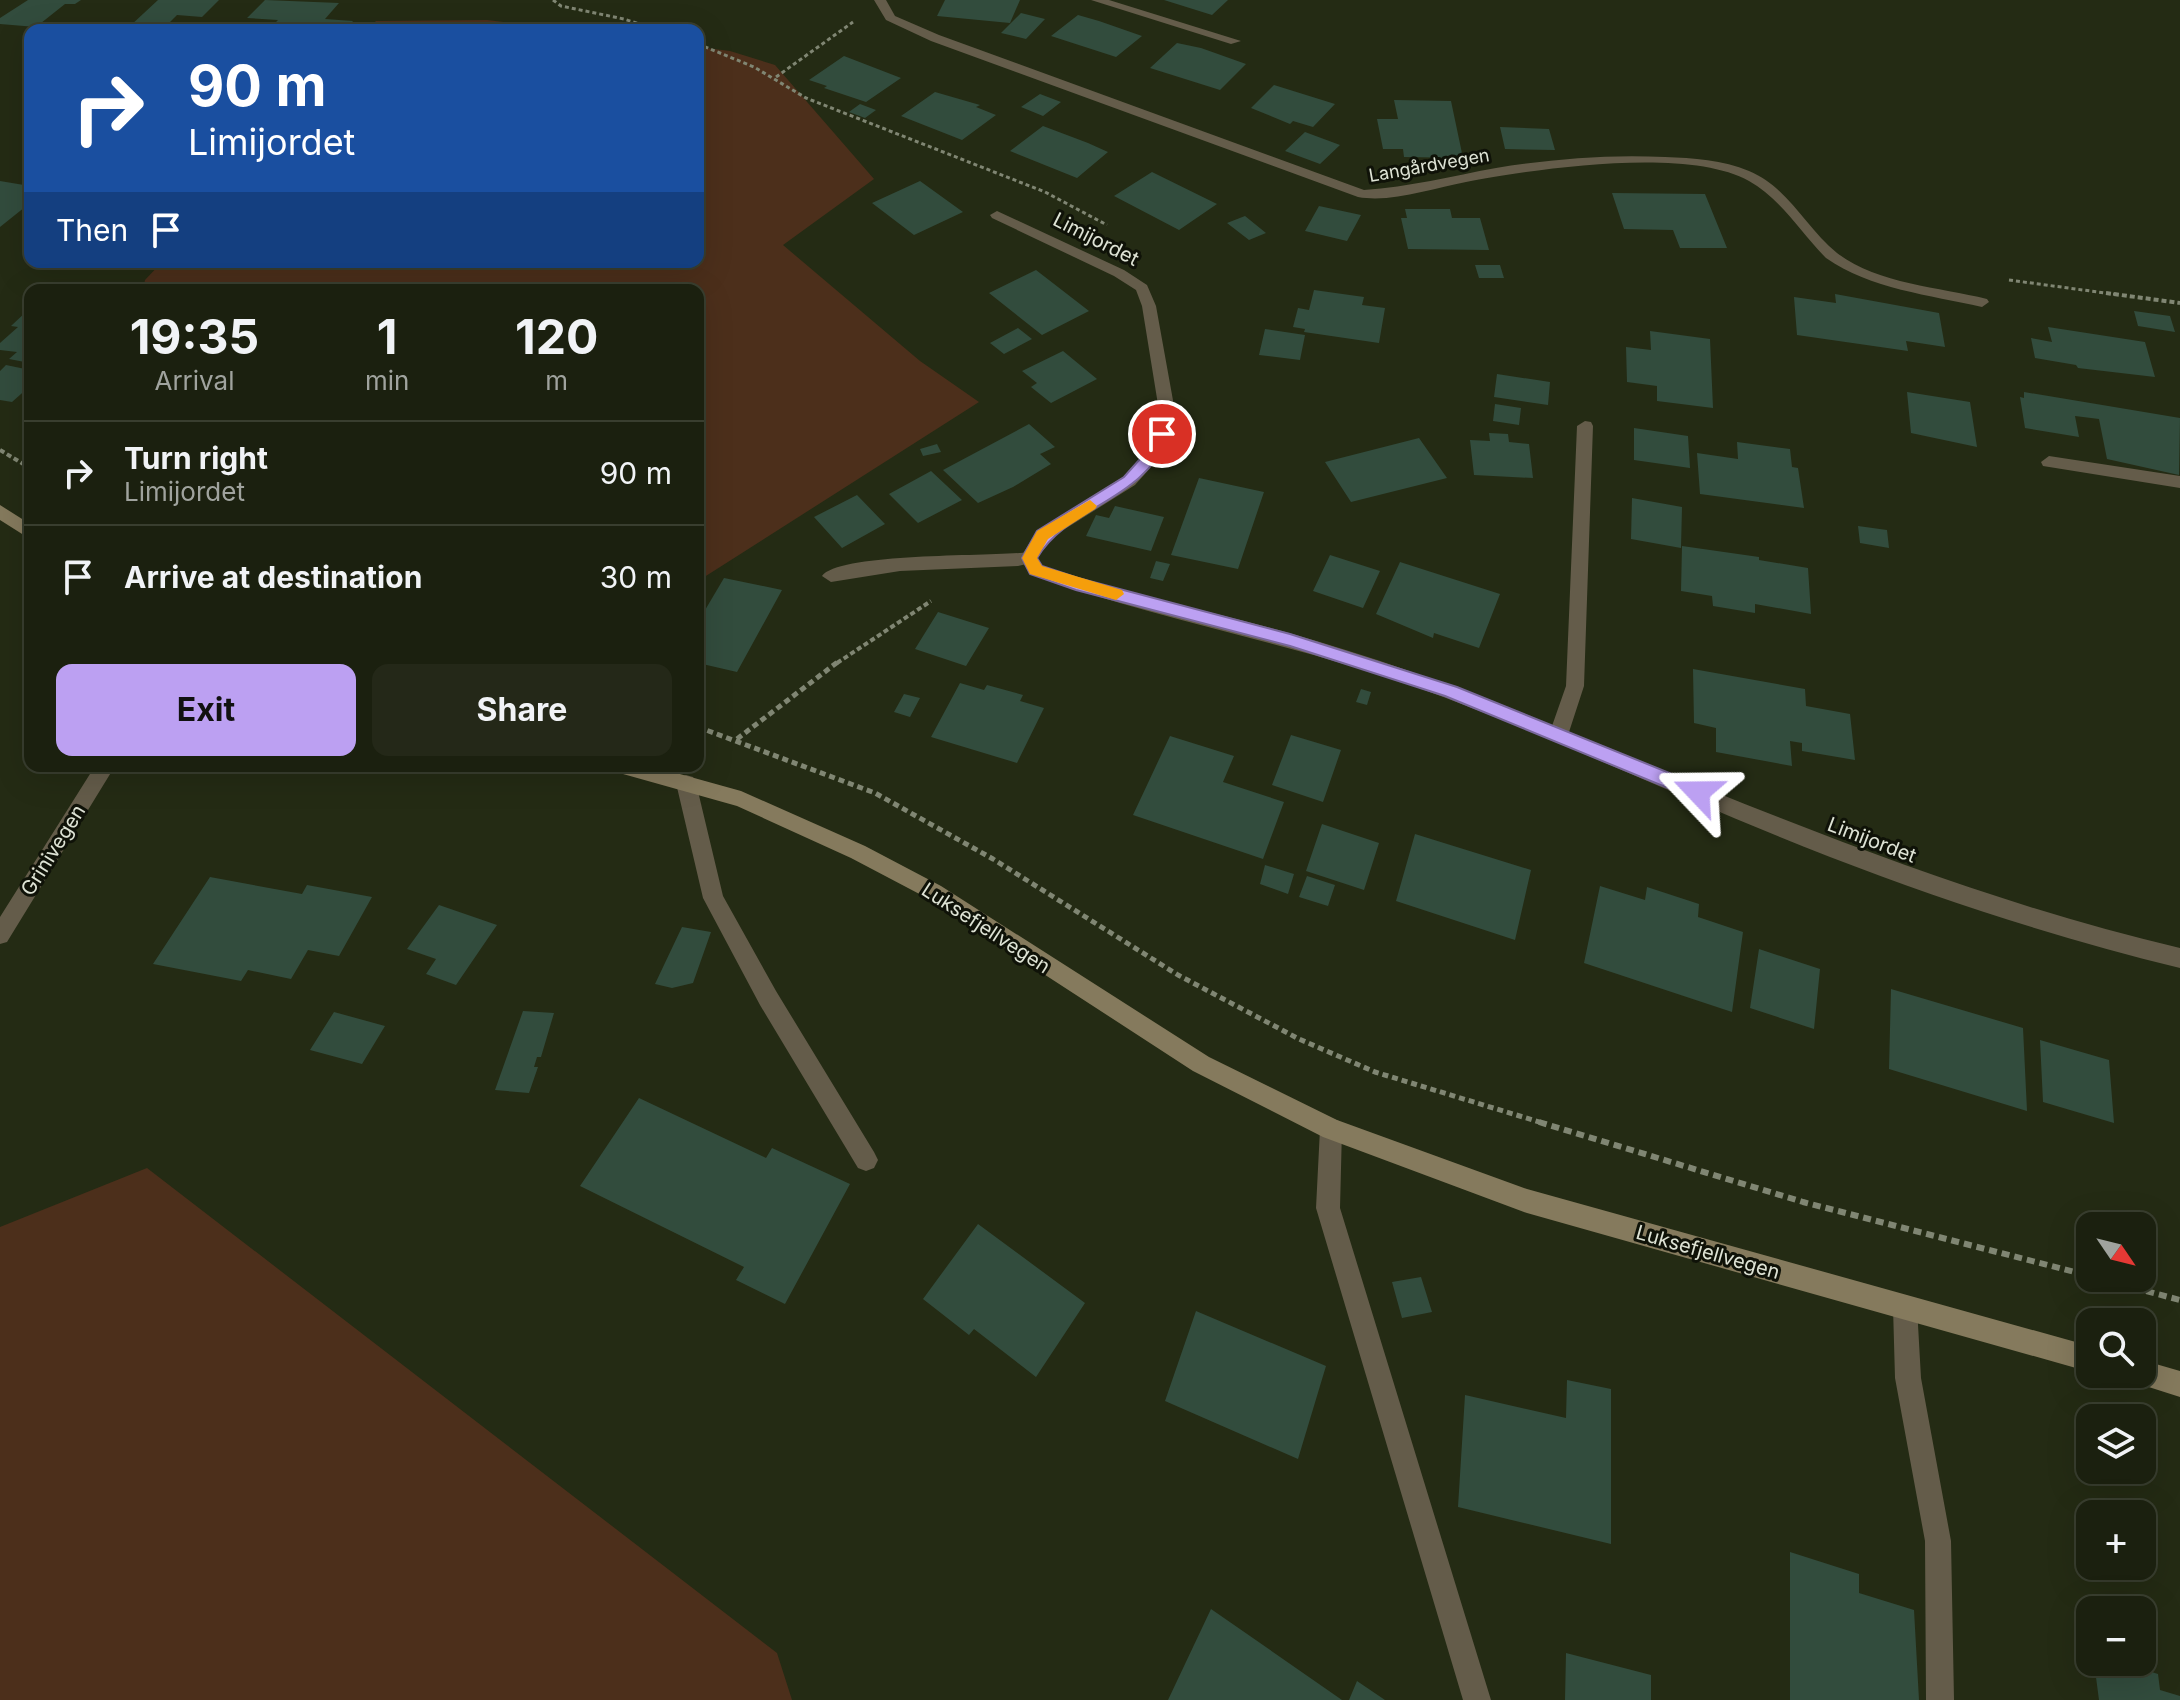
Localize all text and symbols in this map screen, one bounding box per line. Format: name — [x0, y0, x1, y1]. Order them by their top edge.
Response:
text: 90 m — [188, 52, 327, 120]
icon: right — [56, 56, 160, 160]
text: Limijordet — [188, 120, 355, 164]
street label: Langårdvegen — [1367, 144, 1491, 186]
street label: Limijordet — [1049, 207, 1143, 271]
icon: arrive — [144, 208, 188, 252]
text: Then — [56, 212, 128, 248]
text: 19:35 — [130, 307, 259, 366]
text: 1 — [377, 307, 397, 366]
text: 120 — [515, 307, 598, 366]
text: Arrival — [154, 365, 234, 396]
text: min — [365, 365, 409, 396]
text: m — [545, 365, 568, 396]
pin — [1128, 400, 1196, 468]
icon: arrive — [1140, 412, 1184, 456]
text: Turn right — [124, 440, 268, 476]
icon: right — [56, 451, 100, 495]
text: 90 m — [600, 455, 672, 491]
text: Limijordet — [124, 476, 245, 507]
icon: arrive — [56, 555, 100, 599]
text: Arrive at destination — [124, 559, 422, 595]
text: 30 m — [600, 559, 672, 595]
button: Exit — [56, 664, 356, 756]
button: Share — [372, 664, 672, 756]
position arrow — [1656, 750, 1740, 834]
street label: Grinivegen — [16, 800, 90, 900]
street label: Limijordet — [1824, 812, 1920, 868]
street label: Luksefjellvegen — [917, 878, 1055, 978]
north arrow — [2076, 1212, 2156, 1292]
map controls — [2076, 1212, 2156, 1676]
street label: Luksefjellvegen — [1633, 1220, 1783, 1284]
button: search — [2076, 1308, 2156, 1388]
button: layers — [2076, 1404, 2156, 1484]
button: + — [2076, 1500, 2156, 1580]
button: − — [2076, 1596, 2156, 1676]

